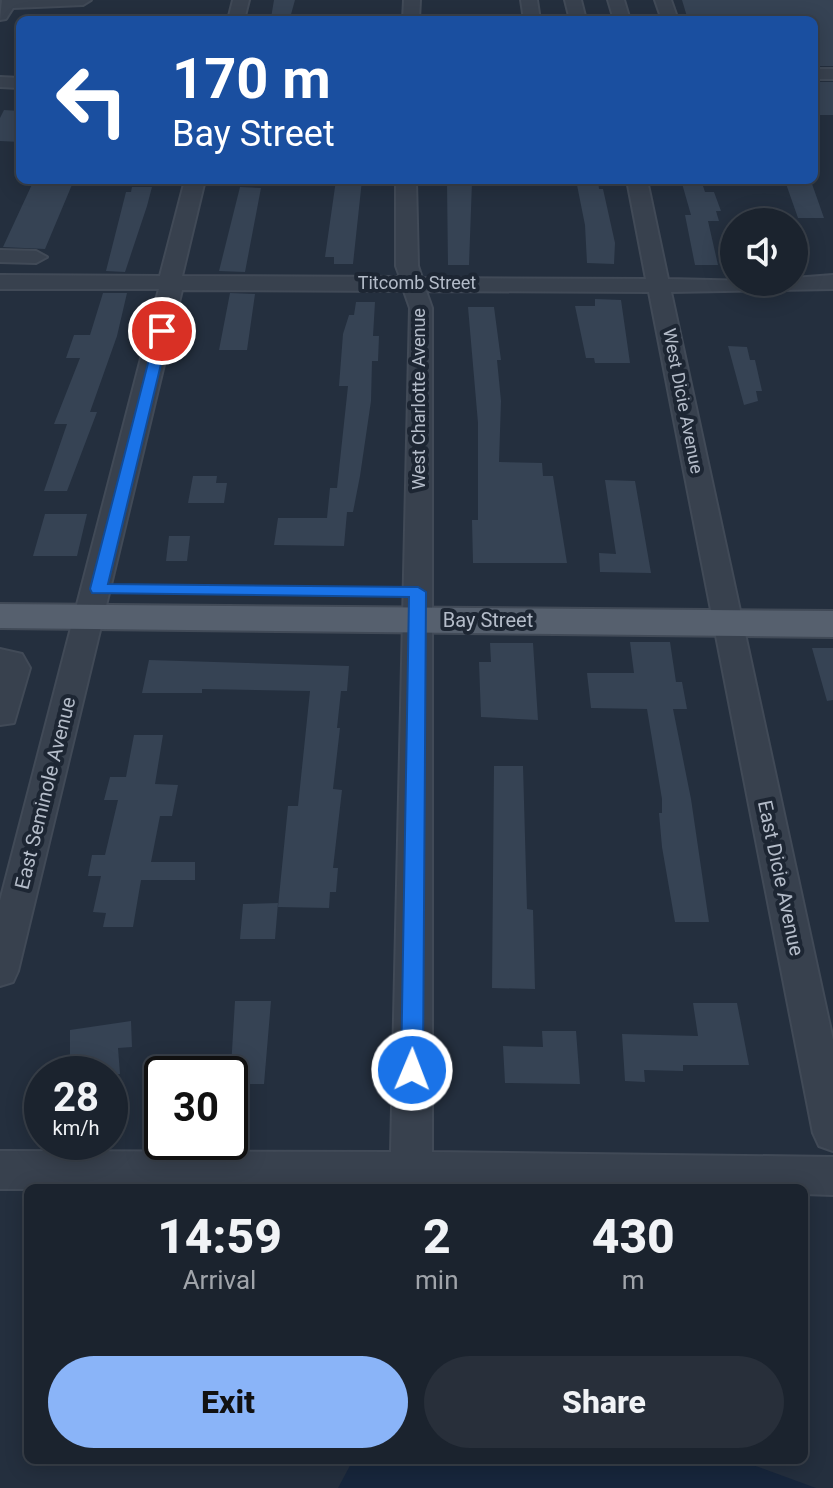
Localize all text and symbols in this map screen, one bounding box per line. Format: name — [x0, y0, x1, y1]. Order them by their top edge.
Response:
text: 170 m — [172, 46, 331, 112]
icon: left — [40, 48, 144, 152]
text: Bay Street — [172, 113, 335, 155]
map controls — [720, 208, 808, 296]
button: sound — [720, 208, 808, 296]
street label: Titcomb Street — [358, 272, 476, 293]
pin — [128, 297, 196, 365]
street label: West Charlotte Avenue — [408, 308, 429, 490]
icon: arrive — [140, 309, 184, 353]
street label: West Dicie Avenue — [659, 326, 708, 475]
street label: Bay Street — [443, 608, 533, 632]
street label: East Seminole Avenue — [9, 694, 81, 892]
street label: East Dicie Avenue — [753, 798, 809, 958]
position arrow — [370, 1028, 454, 1112]
speed limit sign: 30 — [144, 1056, 248, 1160]
text: 28 — [53, 1074, 99, 1121]
text: km/h — [53, 1116, 99, 1140]
text: 14:59 — [157, 1208, 282, 1265]
text: 2 — [423, 1208, 451, 1265]
text: 430 — [592, 1208, 675, 1265]
text: Arrival — [183, 1265, 256, 1295]
text: min — [415, 1265, 459, 1295]
text: m — [622, 1265, 645, 1295]
button: Exit — [48, 1356, 408, 1448]
button: Share — [424, 1356, 784, 1448]

